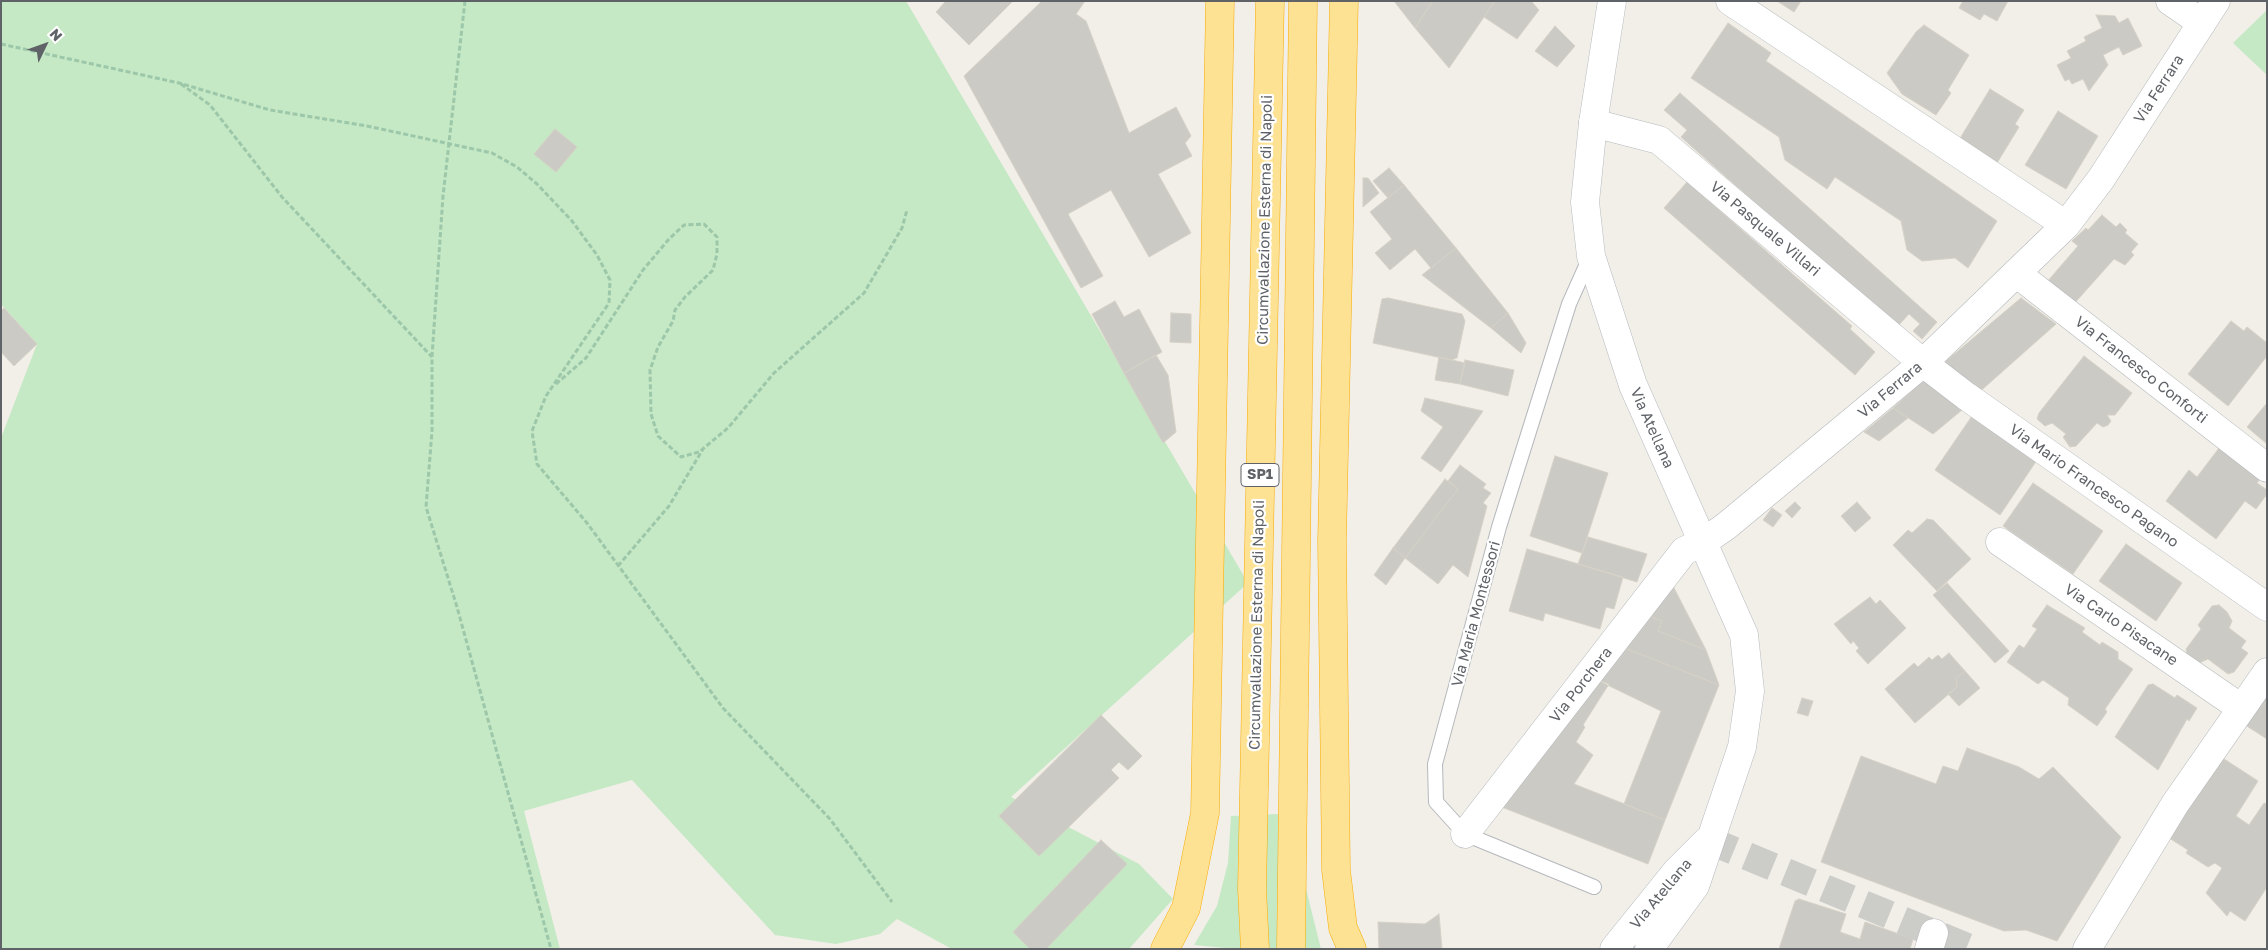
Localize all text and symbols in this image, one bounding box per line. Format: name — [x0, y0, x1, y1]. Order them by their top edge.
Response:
north arrow — [20, 20, 70, 70]
text: N — [47, 25, 66, 44]
street label: Via Ferrara — [2130, 51, 2188, 127]
street label: Circumvallazione Esterna di Napoli — [1254, 95, 1276, 345]
street label: Via Pasquale Villari — [1706, 178, 1824, 280]
street label: Via Francesco Conforti — [2071, 313, 2211, 427]
street label: Via Ferrara — [1854, 358, 1926, 422]
street label: Via Atellana — [1626, 385, 1678, 471]
street label: Via Mario Francesco Pagano — [2006, 421, 2182, 551]
road number: SP1 — [1241, 464, 1279, 486]
street label: Circumvallazione Esterna di Napoli — [1246, 500, 1268, 750]
street label: Via Maria Montessori — [1448, 539, 1504, 689]
street label: Via Carlo Pisacane — [2061, 580, 2181, 670]
street label: Via Porchera — [1546, 644, 1616, 726]
street label: Via Atellana — [1626, 855, 1696, 933]

